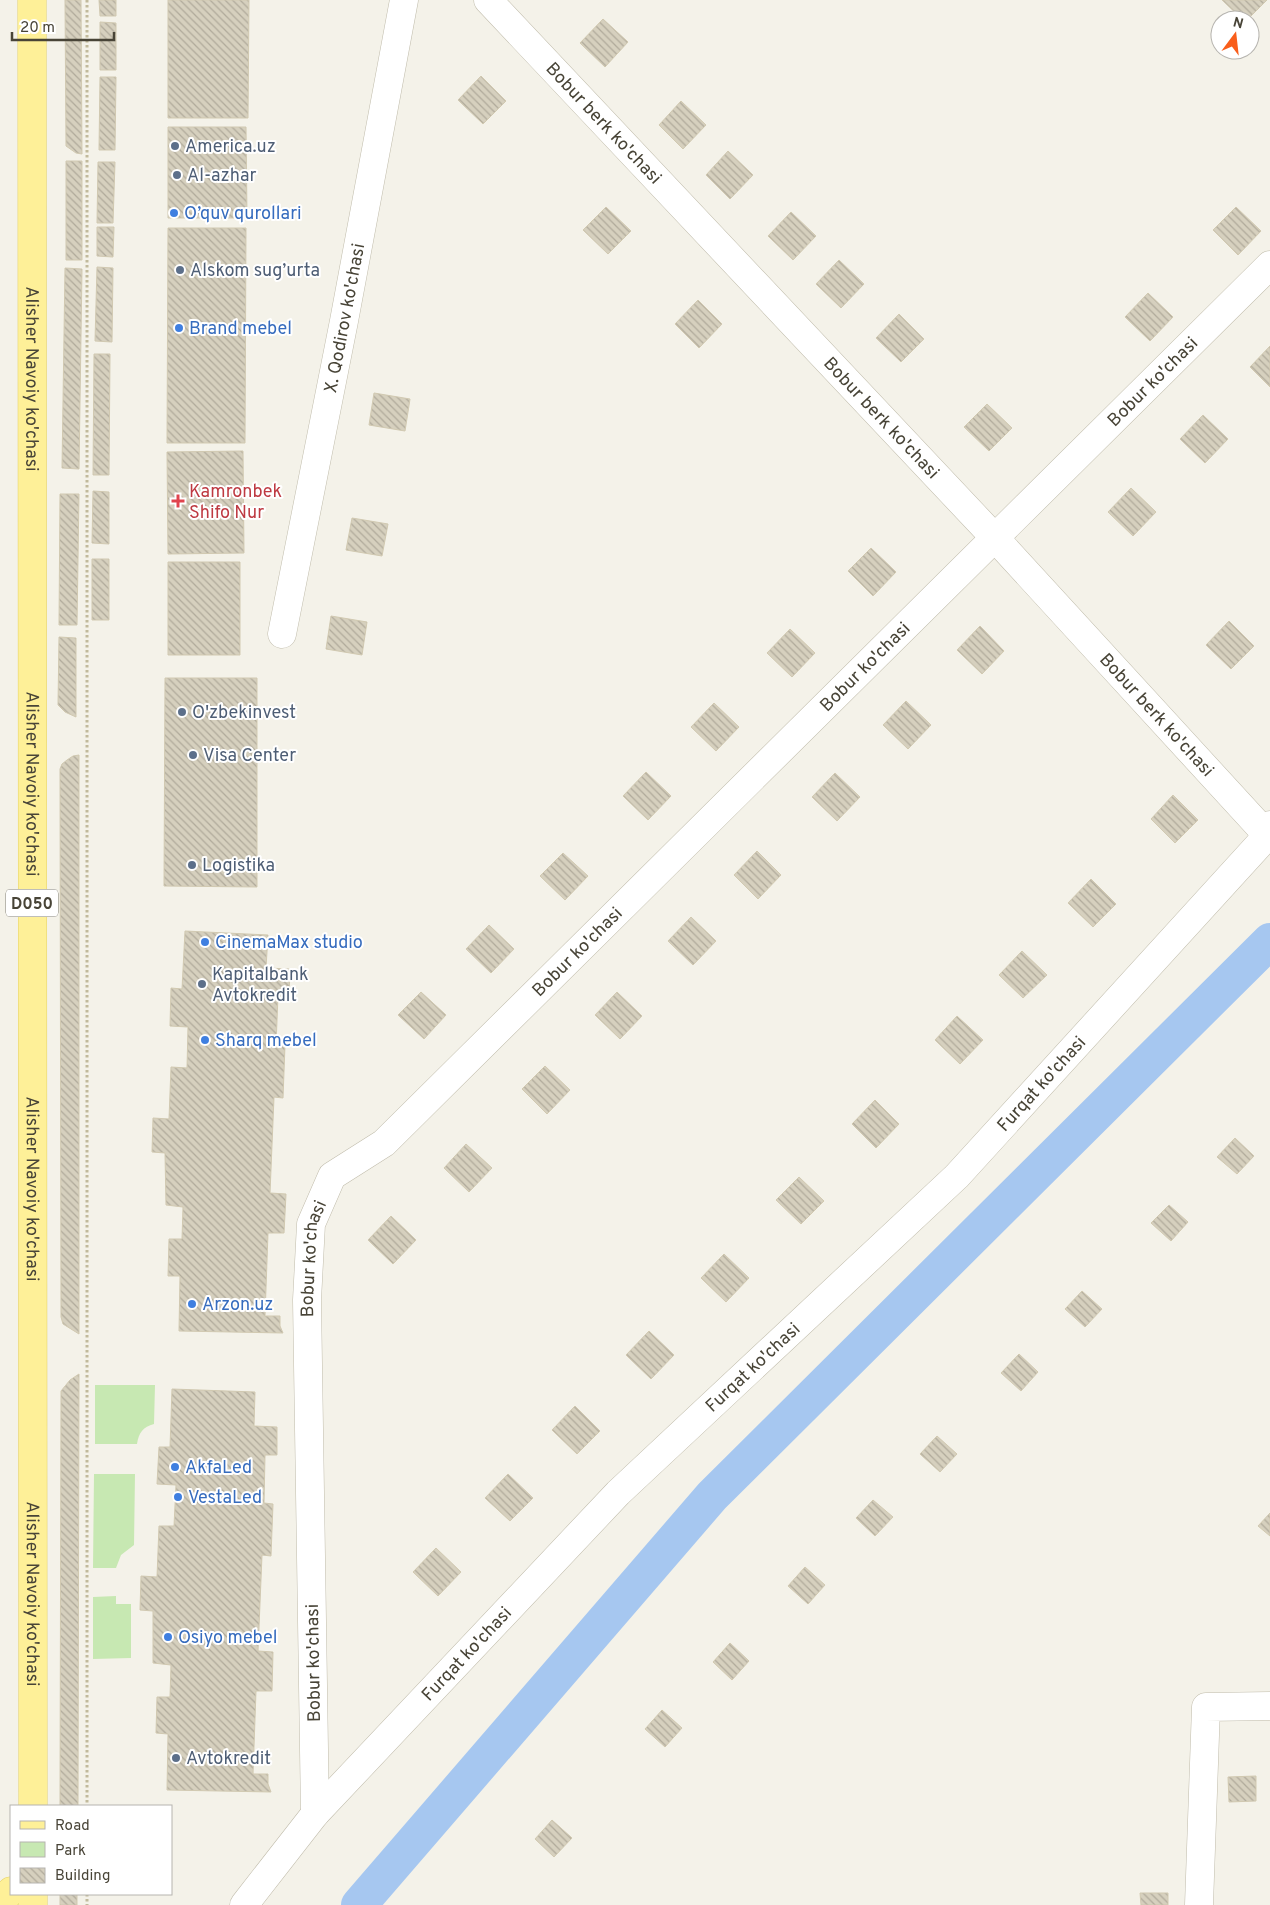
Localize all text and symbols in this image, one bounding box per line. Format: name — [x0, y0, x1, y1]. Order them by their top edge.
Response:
scale bar — [12, 10, 115, 42]
north arrow — [1210, 10, 1260, 60]
text: N — [1231, 14, 1245, 33]
text: 20 m — [20, 19, 55, 38]
street label: Bobur berk ko'chasi — [540, 58, 666, 190]
place label: America.uz — [185, 136, 276, 159]
marker: America.uz — [169, 140, 181, 152]
place label: Al-azhar — [187, 165, 257, 188]
marker: Al-azhar — [171, 169, 183, 181]
place label: O’quv qurollari — [184, 203, 302, 226]
marker: O’quv qurollari — [168, 207, 180, 219]
street label: X. Qodirov ko'chasi — [320, 242, 371, 395]
place label: Alskom sug’urta — [190, 260, 320, 283]
marker: Alskom sug’urta — [174, 264, 186, 276]
street label: Alisher Navoiy ko'chasi — [19, 286, 42, 472]
place label: Brand mebel — [189, 318, 292, 341]
marker: Brand mebel — [173, 322, 185, 334]
street label: Bobur ko'chasi — [1103, 333, 1204, 432]
street label: Bobur berk ko'chasi — [818, 353, 944, 485]
place label: Kamronbek Shifo Nur — [189, 481, 282, 525]
marker: Kamronbek Shifo Nur — [171, 494, 185, 508]
street label: Bobur ko'chasi — [816, 618, 916, 717]
street label: Bobur berk ko'chasi — [1094, 649, 1218, 782]
street label: Alisher Navoiy ko'chasi — [19, 691, 42, 877]
place label: O'zbekinvest — [192, 702, 296, 725]
marker: O'zbekinvest — [176, 706, 188, 718]
place label: Visa Center — [203, 745, 296, 768]
marker: Visa Center — [187, 749, 199, 761]
place label: Logistika — [202, 855, 275, 878]
marker: Logistika — [186, 859, 198, 871]
road number: D050 — [6, 890, 58, 916]
street label: Bobur ko'chasi — [528, 903, 628, 1003]
place label: CinemaMax studio — [215, 932, 363, 955]
marker: CinemaMax studio — [199, 936, 211, 948]
place label: Kapitalbank Avtokredit — [212, 964, 309, 1008]
marker: Kapitalbank Avtokredit — [196, 978, 208, 990]
place label: Sharq mebel — [215, 1030, 317, 1053]
street label: Furqat ko'chasi — [993, 1032, 1092, 1137]
marker: Sharq mebel — [199, 1034, 211, 1046]
street label: Alisher Navoiy ko'chasi — [20, 1096, 43, 1282]
street label: Bobur ko'chasi — [297, 1197, 333, 1317]
place label: Arzon.uz — [202, 1294, 273, 1317]
marker: Arzon.uz — [186, 1298, 198, 1310]
street label: Furqat ko'chasi — [701, 1318, 806, 1418]
place label: AkfaLed — [185, 1457, 252, 1480]
marker: AkfaLed — [169, 1461, 181, 1473]
place label: VestaLed — [188, 1487, 262, 1510]
marker: VestaLed — [172, 1491, 184, 1503]
street label: Alisher Navoiy ko'chasi — [20, 1501, 43, 1687]
street label: Furqat ko'chasi — [417, 1603, 518, 1707]
street label: Bobur ko'chasi — [302, 1604, 327, 1722]
place label: Osiyo mebel — [178, 1627, 277, 1650]
marker: Osiyo mebel — [162, 1631, 174, 1643]
place label: Avtokredit — [186, 1748, 271, 1771]
marker: Avtokredit — [170, 1752, 182, 1764]
legend — [10, 1805, 172, 1895]
text: Road — [55, 1817, 90, 1836]
text: Park — [55, 1842, 86, 1861]
text: Building — [55, 1867, 110, 1886]

